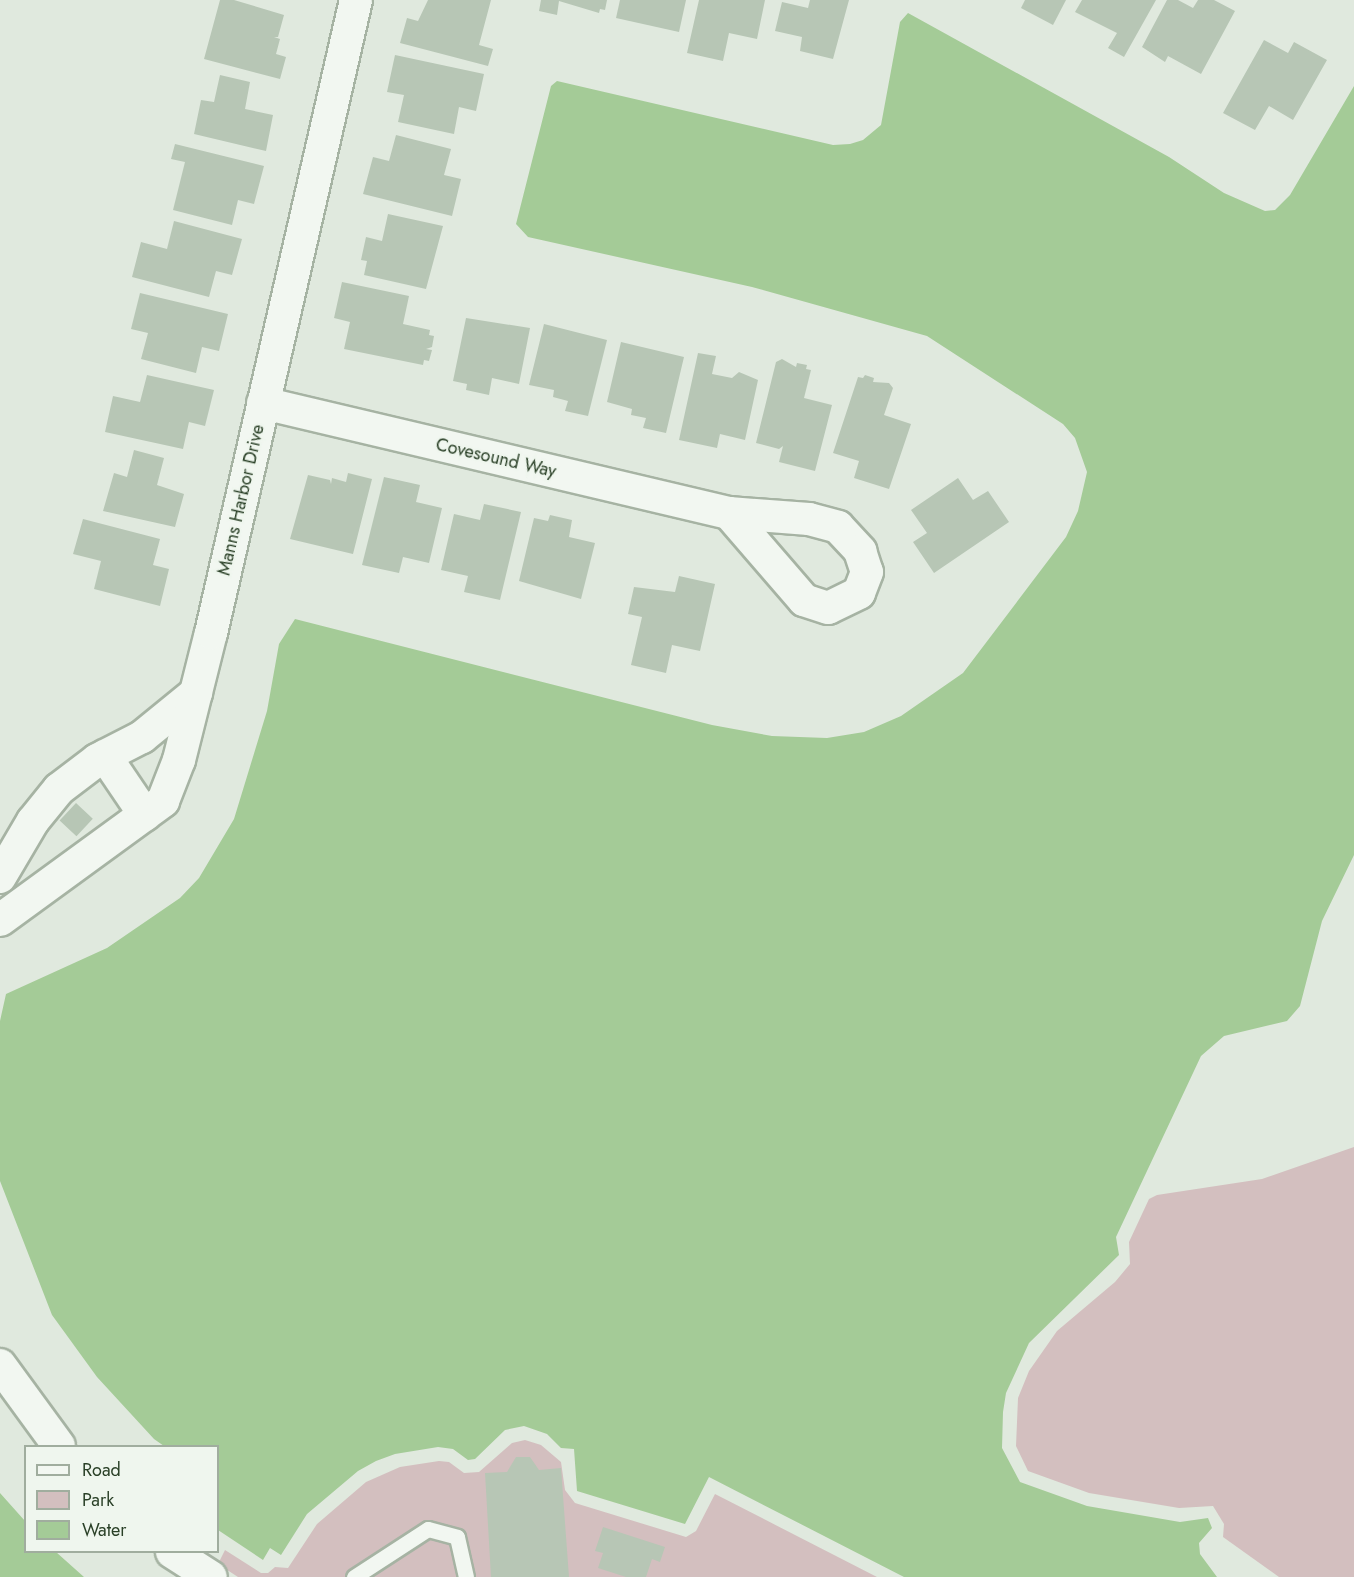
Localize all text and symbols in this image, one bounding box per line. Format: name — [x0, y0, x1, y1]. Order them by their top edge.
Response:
street label: Manns Harbor Drive — [213, 422, 269, 578]
street label: Covesound Way — [434, 434, 558, 482]
legend — [24, 1445, 219, 1553]
text: Road — [82, 1457, 121, 1483]
text: Park — [82, 1487, 114, 1513]
text: Water — [82, 1517, 126, 1543]

